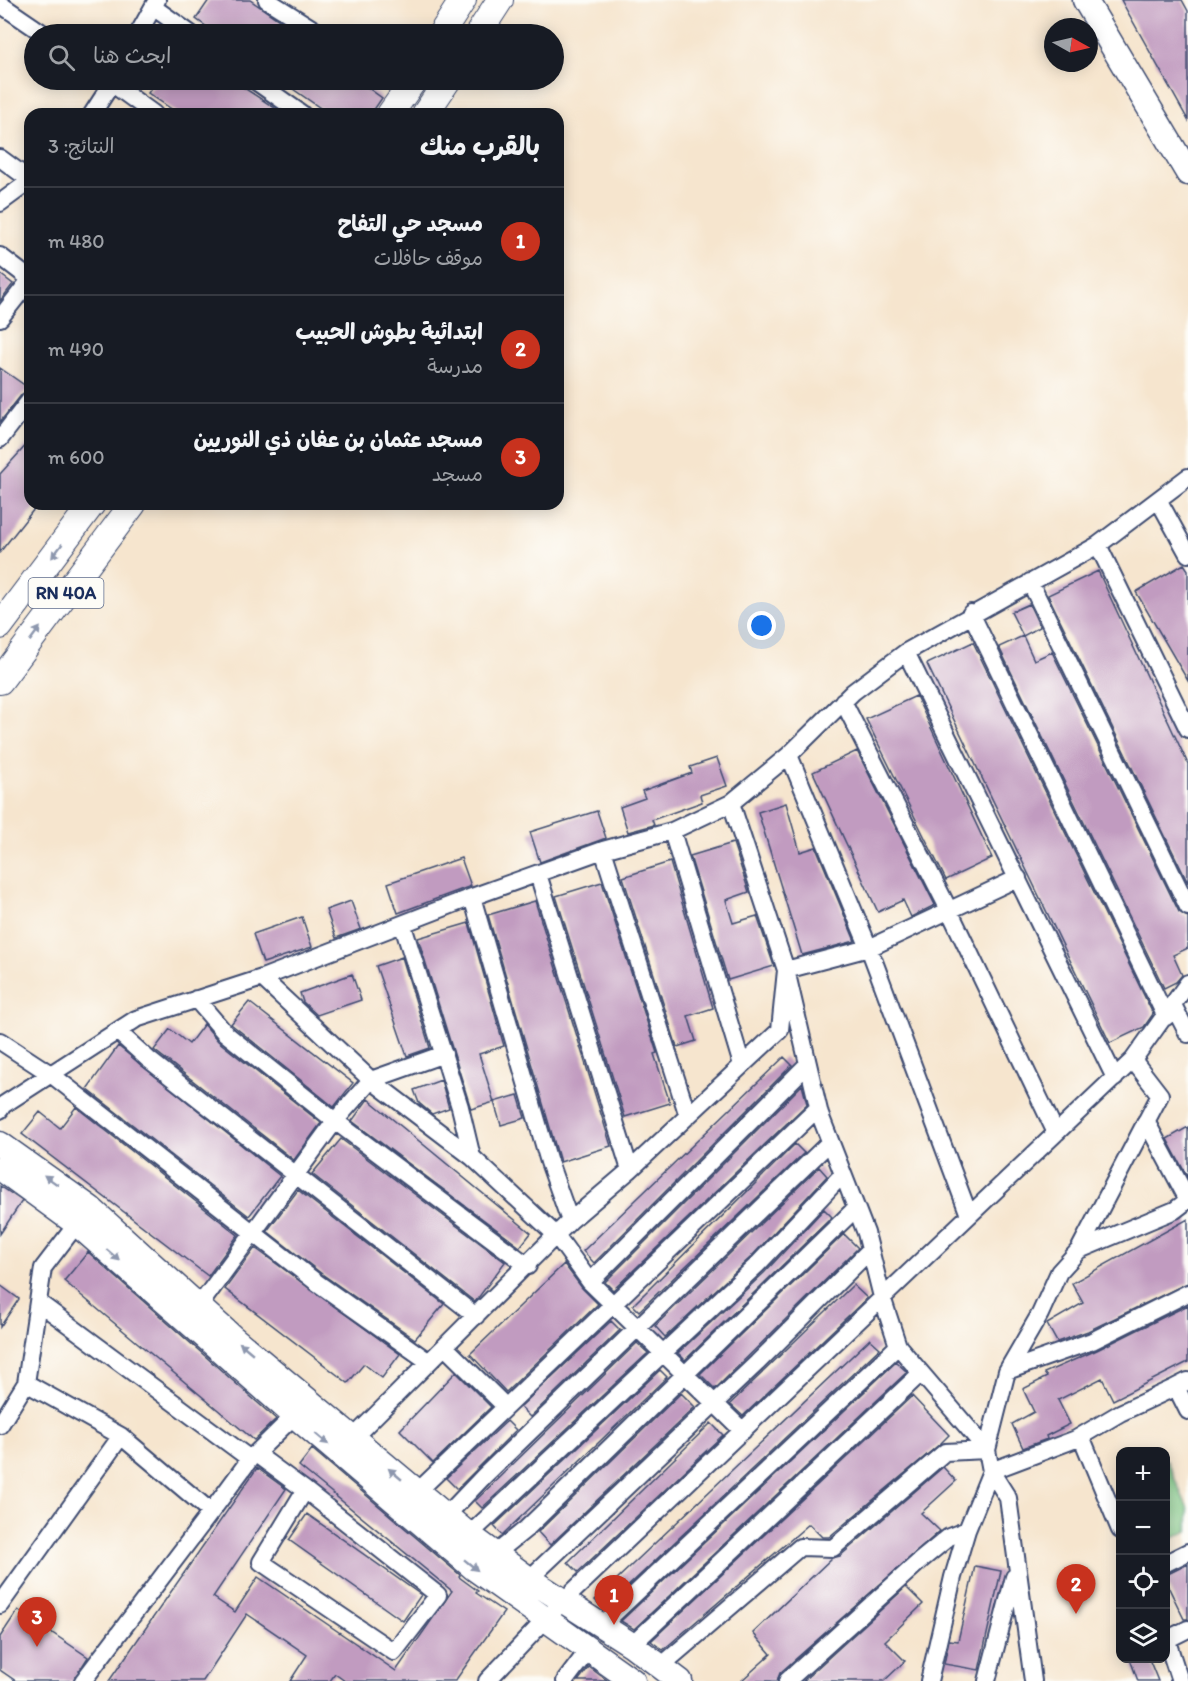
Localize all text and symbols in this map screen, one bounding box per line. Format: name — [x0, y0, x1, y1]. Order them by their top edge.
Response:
north arrow — [1044, 18, 1098, 72]
search box — [24, 24, 564, 90]
icon: search — [45, 41, 78, 74]
text: ابحث هنا — [93, 42, 172, 69]
text: بالقرب منك — [420, 130, 540, 162]
text: النتائج: 3 — [48, 134, 114, 158]
text: مسجد حي التفاح — [337, 210, 483, 237]
text: 480 m — [48, 229, 105, 253]
text: 1 — [516, 229, 525, 253]
text: موقف حافلات — [374, 246, 483, 270]
text: ابتدائية يطوش الحبيب — [296, 318, 483, 345]
text: 490 m — [48, 337, 104, 361]
text: 2 — [515, 337, 526, 361]
text: مدرسة — [427, 354, 483, 378]
text: مسجد عثمان بن عفان ذي النوريين — [193, 426, 483, 453]
text: 600 m — [48, 445, 105, 469]
text: 3 — [515, 445, 526, 469]
text: مسجد — [432, 462, 483, 486]
one-way arrow — [51, 542, 63, 558]
road number: RN 40A — [28, 578, 104, 608]
your location — [747, 611, 776, 640]
one-way arrow — [29, 627, 41, 643]
one-way arrow — [43, 1174, 59, 1186]
one-way arrow — [105, 1248, 120, 1261]
one-way arrow — [239, 1342, 254, 1355]
one-way arrow — [314, 1432, 329, 1445]
map controls — [1116, 1447, 1170, 1663]
button: + — [1116, 1447, 1170, 1501]
one-way arrow — [387, 1467, 403, 1480]
button: − — [1116, 1501, 1170, 1555]
button: locate — [1116, 1555, 1170, 1609]
one-way arrow — [464, 1558, 479, 1571]
pin: 2 — [1056, 1564, 1096, 1614]
pin: 1 — [594, 1576, 634, 1625]
pin: 3 — [18, 1598, 57, 1647]
button: layers — [1116, 1609, 1170, 1663]

